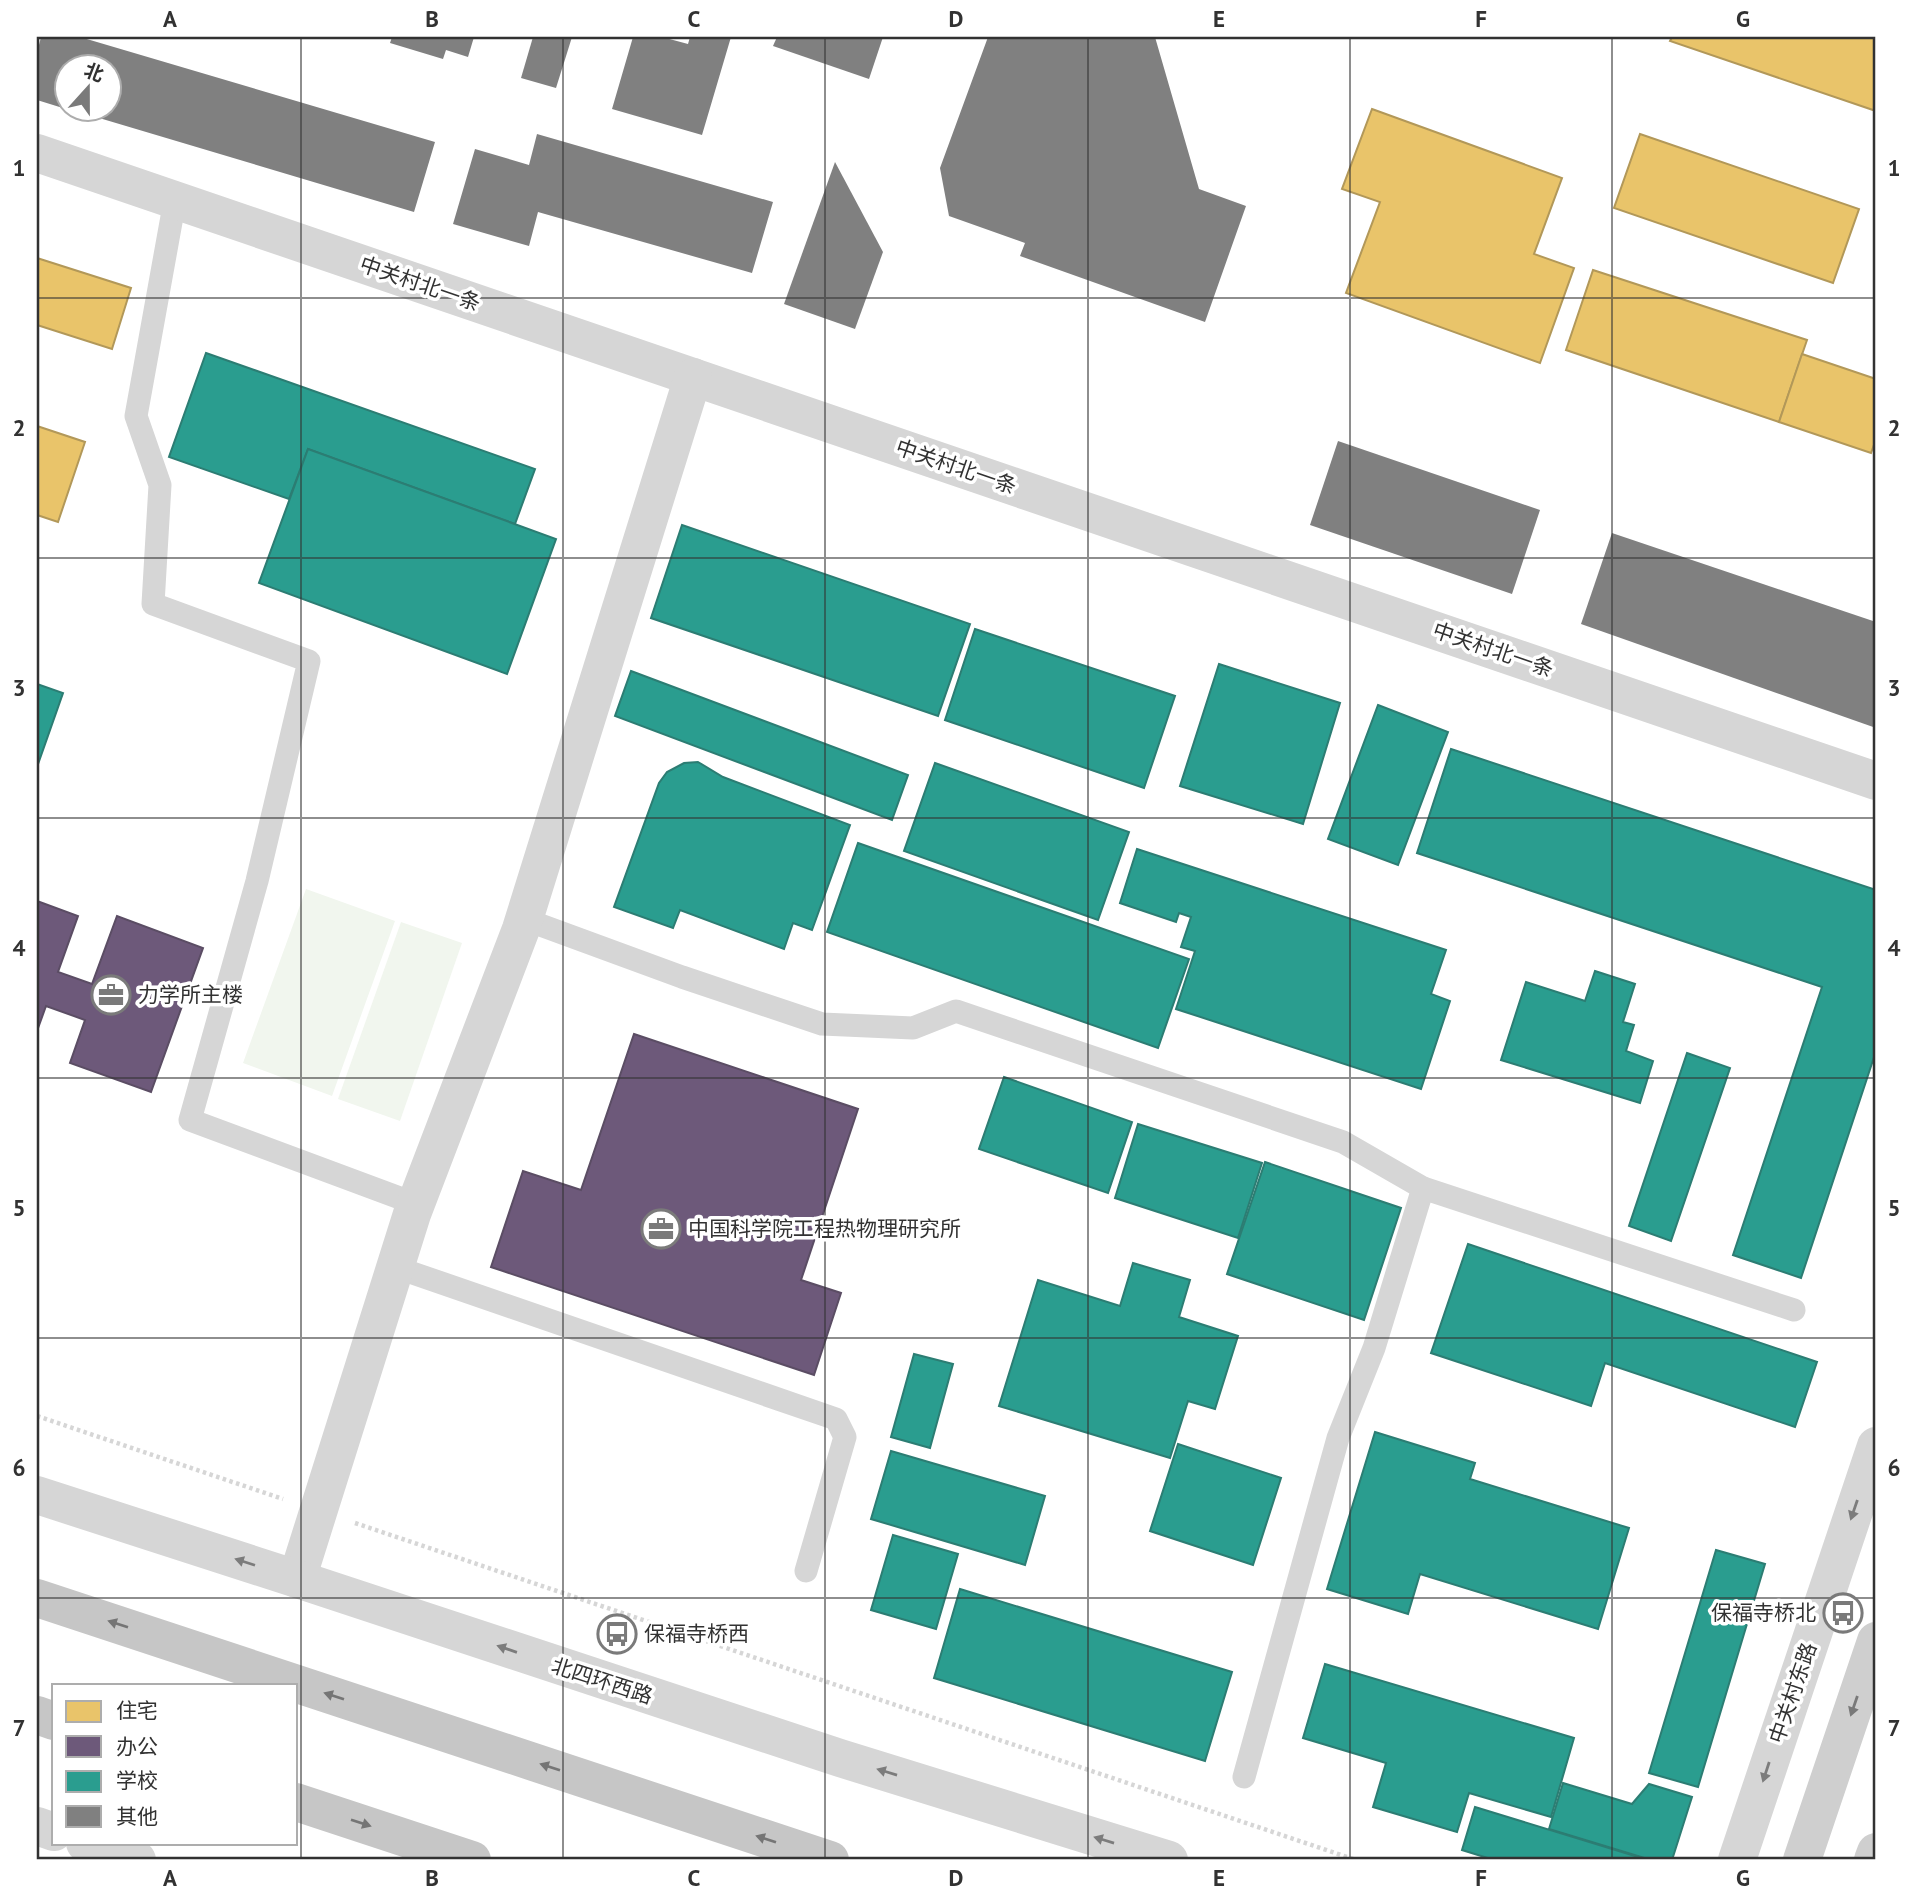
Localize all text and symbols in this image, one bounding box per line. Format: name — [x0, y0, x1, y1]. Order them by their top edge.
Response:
text: A — [163, 4, 177, 33]
text: B — [425, 4, 439, 33]
text: C — [688, 4, 701, 33]
text: D — [949, 4, 963, 33]
text: E — [1213, 4, 1225, 33]
text: F — [1475, 4, 1487, 33]
text: G — [1736, 4, 1750, 33]
north arrow — [52, 52, 122, 122]
text: 北 — [81, 58, 107, 87]
text: 1 — [12, 153, 26, 182]
text: 1 — [1887, 153, 1901, 182]
street label: 中关村北一条 — [356, 250, 484, 317]
text: 2 — [12, 413, 26, 442]
text: 2 — [1887, 413, 1901, 442]
street label: 中关村北一条 — [892, 433, 1020, 500]
street label: 中关村北一条 — [1429, 616, 1557, 683]
text: 3 — [12, 673, 26, 702]
text: 3 — [1887, 673, 1901, 702]
text: 4 — [12, 933, 26, 962]
text: 4 — [1887, 933, 1901, 962]
office icon: 力学所主楼 — [90, 974, 132, 1016]
place label: 力学所主楼 — [138, 981, 243, 1008]
text: 5 — [12, 1193, 26, 1222]
text: 5 — [1887, 1193, 1901, 1222]
office icon: 中国科学院工程热物理研究所 — [640, 1208, 682, 1250]
place label: 中国科学院工程热物理研究所 — [688, 1215, 961, 1242]
text: 6 — [12, 1453, 26, 1482]
text: 6 — [1887, 1453, 1901, 1482]
one-way arrow — [1848, 1500, 1859, 1521]
one-way arrow — [234, 1556, 255, 1567]
bus stop icon: 保福寺桥北 — [1822, 1592, 1864, 1634]
place label: 保福寺桥北 — [1711, 1599, 1816, 1626]
bus stop icon: 保福寺桥西 — [596, 1613, 638, 1655]
one-way arrow — [107, 1619, 128, 1629]
place label: 保福寺桥西 — [644, 1620, 749, 1647]
street label: 中关村东路 — [1763, 1639, 1822, 1747]
one-way arrow — [497, 1643, 518, 1654]
street label: 北四环西路 — [548, 1651, 656, 1710]
legend — [52, 1684, 298, 1844]
one-way arrow — [323, 1690, 344, 1701]
one-way arrow — [1848, 1695, 1859, 1716]
text: 住宅 — [116, 1697, 158, 1724]
text: 7 — [12, 1713, 26, 1742]
text: 7 — [1887, 1713, 1901, 1742]
text: 办公 — [116, 1733, 158, 1760]
one-way arrow — [539, 1762, 560, 1772]
one-way arrow — [1760, 1762, 1771, 1783]
text: 学校 — [116, 1767, 158, 1794]
one-way arrow — [876, 1767, 897, 1777]
text: 其他 — [116, 1803, 158, 1830]
one-way arrow — [350, 1818, 371, 1829]
one-way arrow — [755, 1833, 776, 1844]
one-way arrow — [1093, 1834, 1114, 1845]
text: A — [163, 1863, 177, 1892]
text: B — [425, 1863, 439, 1892]
text: C — [688, 1863, 701, 1892]
text: D — [949, 1863, 963, 1892]
text: E — [1213, 1863, 1225, 1892]
text: F — [1475, 1863, 1487, 1892]
text: G — [1736, 1863, 1750, 1892]

